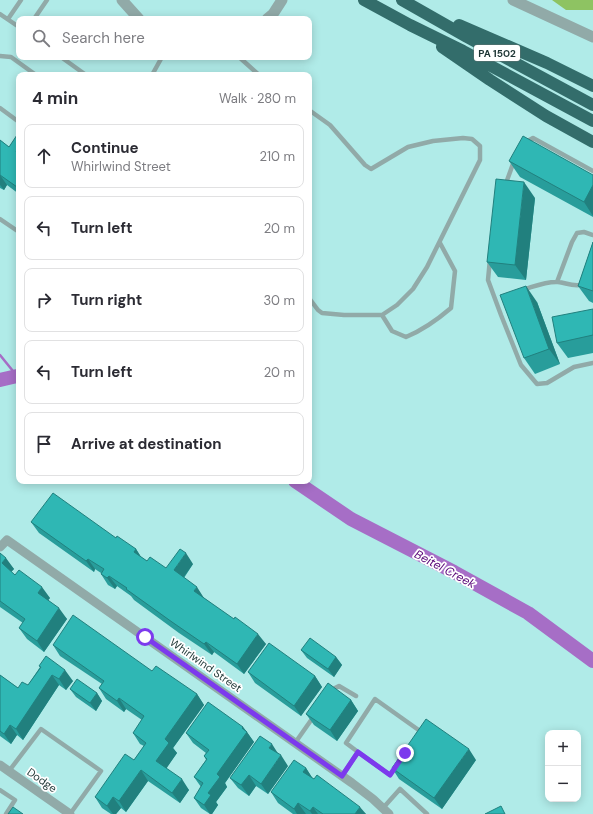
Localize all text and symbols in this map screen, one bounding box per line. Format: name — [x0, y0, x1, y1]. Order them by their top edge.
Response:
search box — [16, 16, 312, 60]
icon: search — [30, 27, 52, 49]
text: Search here — [62, 28, 145, 48]
road number: PA 1502 — [474, 45, 520, 61]
text: 4 min — [32, 87, 78, 109]
text: Walk · 280 m — [219, 90, 296, 107]
text: Continue — [71, 138, 139, 158]
icon: ahead — [33, 145, 55, 167]
text: 210 m — [260, 148, 295, 165]
text: Whirlwind Street — [71, 158, 171, 175]
icon: left — [33, 217, 55, 239]
text: Turn left — [71, 218, 132, 238]
text: 20 m — [264, 220, 295, 237]
icon: right — [33, 289, 55, 311]
text: Turn right — [71, 290, 142, 310]
text: 30 m — [263, 292, 295, 309]
icon: left — [33, 361, 55, 383]
text: Turn left — [71, 362, 132, 382]
text: 20 m — [264, 364, 295, 381]
icon: arrive — [33, 433, 55, 455]
text: Arrive at destination — [71, 434, 222, 454]
water label: Beitel Creek — [412, 546, 479, 592]
route start — [136, 628, 154, 646]
street label: Whirlwind Street — [167, 635, 245, 695]
map controls — [545, 730, 581, 802]
button: + — [545, 730, 581, 766]
route end — [396, 744, 414, 762]
street label: Dodge — [24, 765, 60, 795]
button: − — [545, 766, 581, 802]

